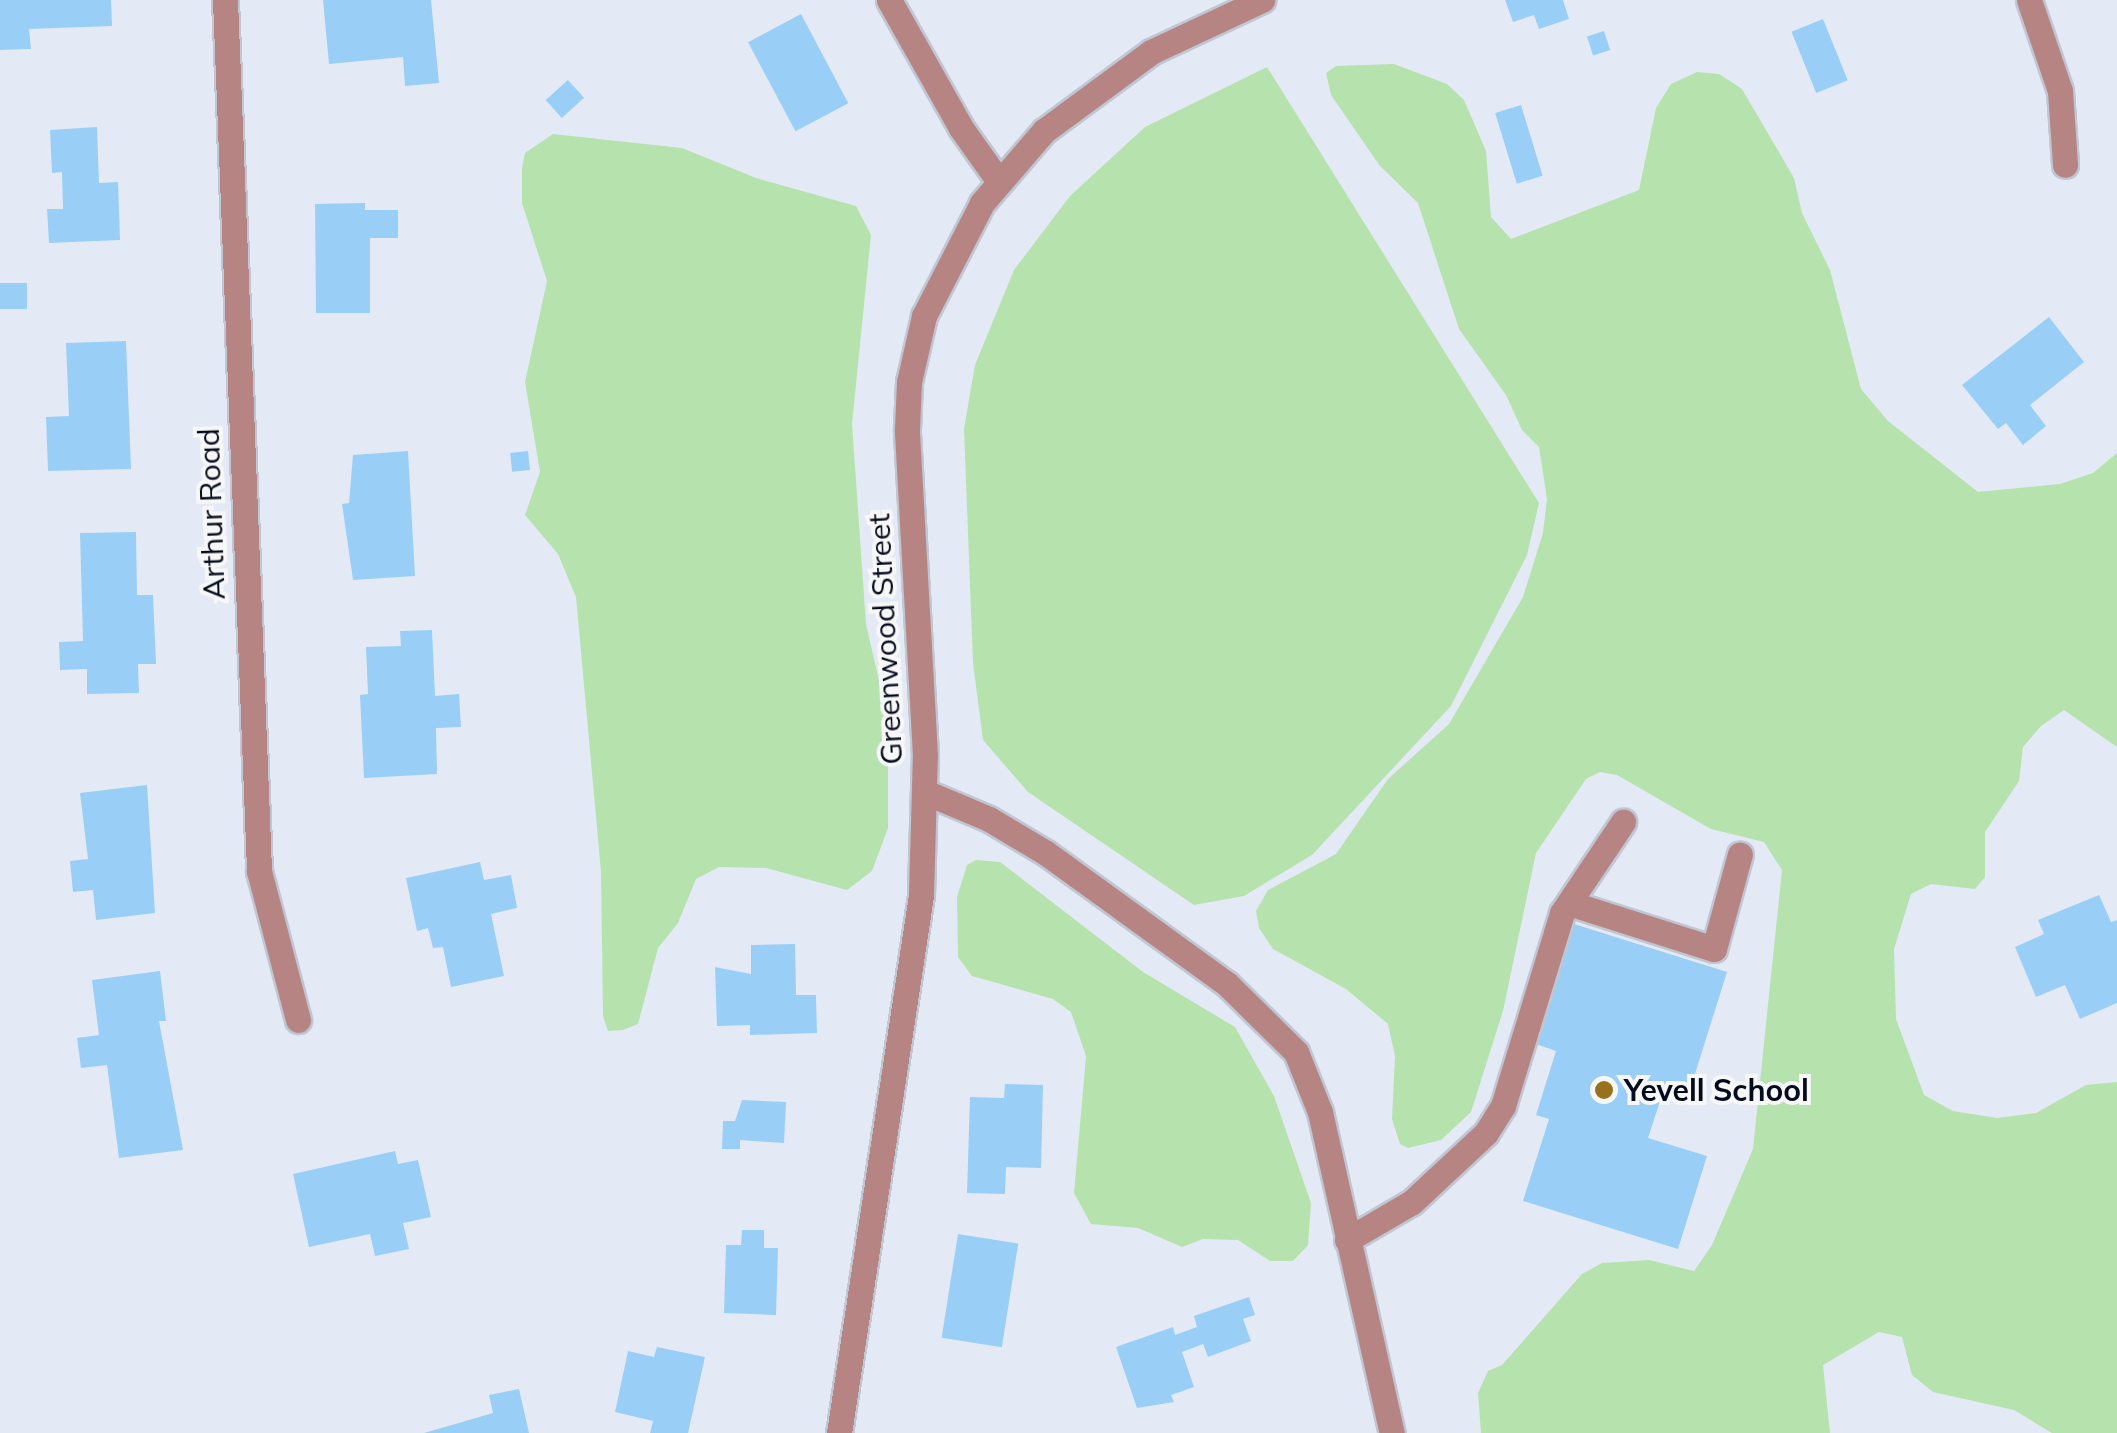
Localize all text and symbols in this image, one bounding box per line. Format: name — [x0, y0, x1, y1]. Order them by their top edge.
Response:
street label: Arthur Road — [190, 428, 232, 600]
street label: Greenwood Street — [860, 512, 910, 766]
place label: Yevell School — [1624, 1072, 1809, 1108]
marker: Yevell School — [1593, 1079, 1615, 1101]

